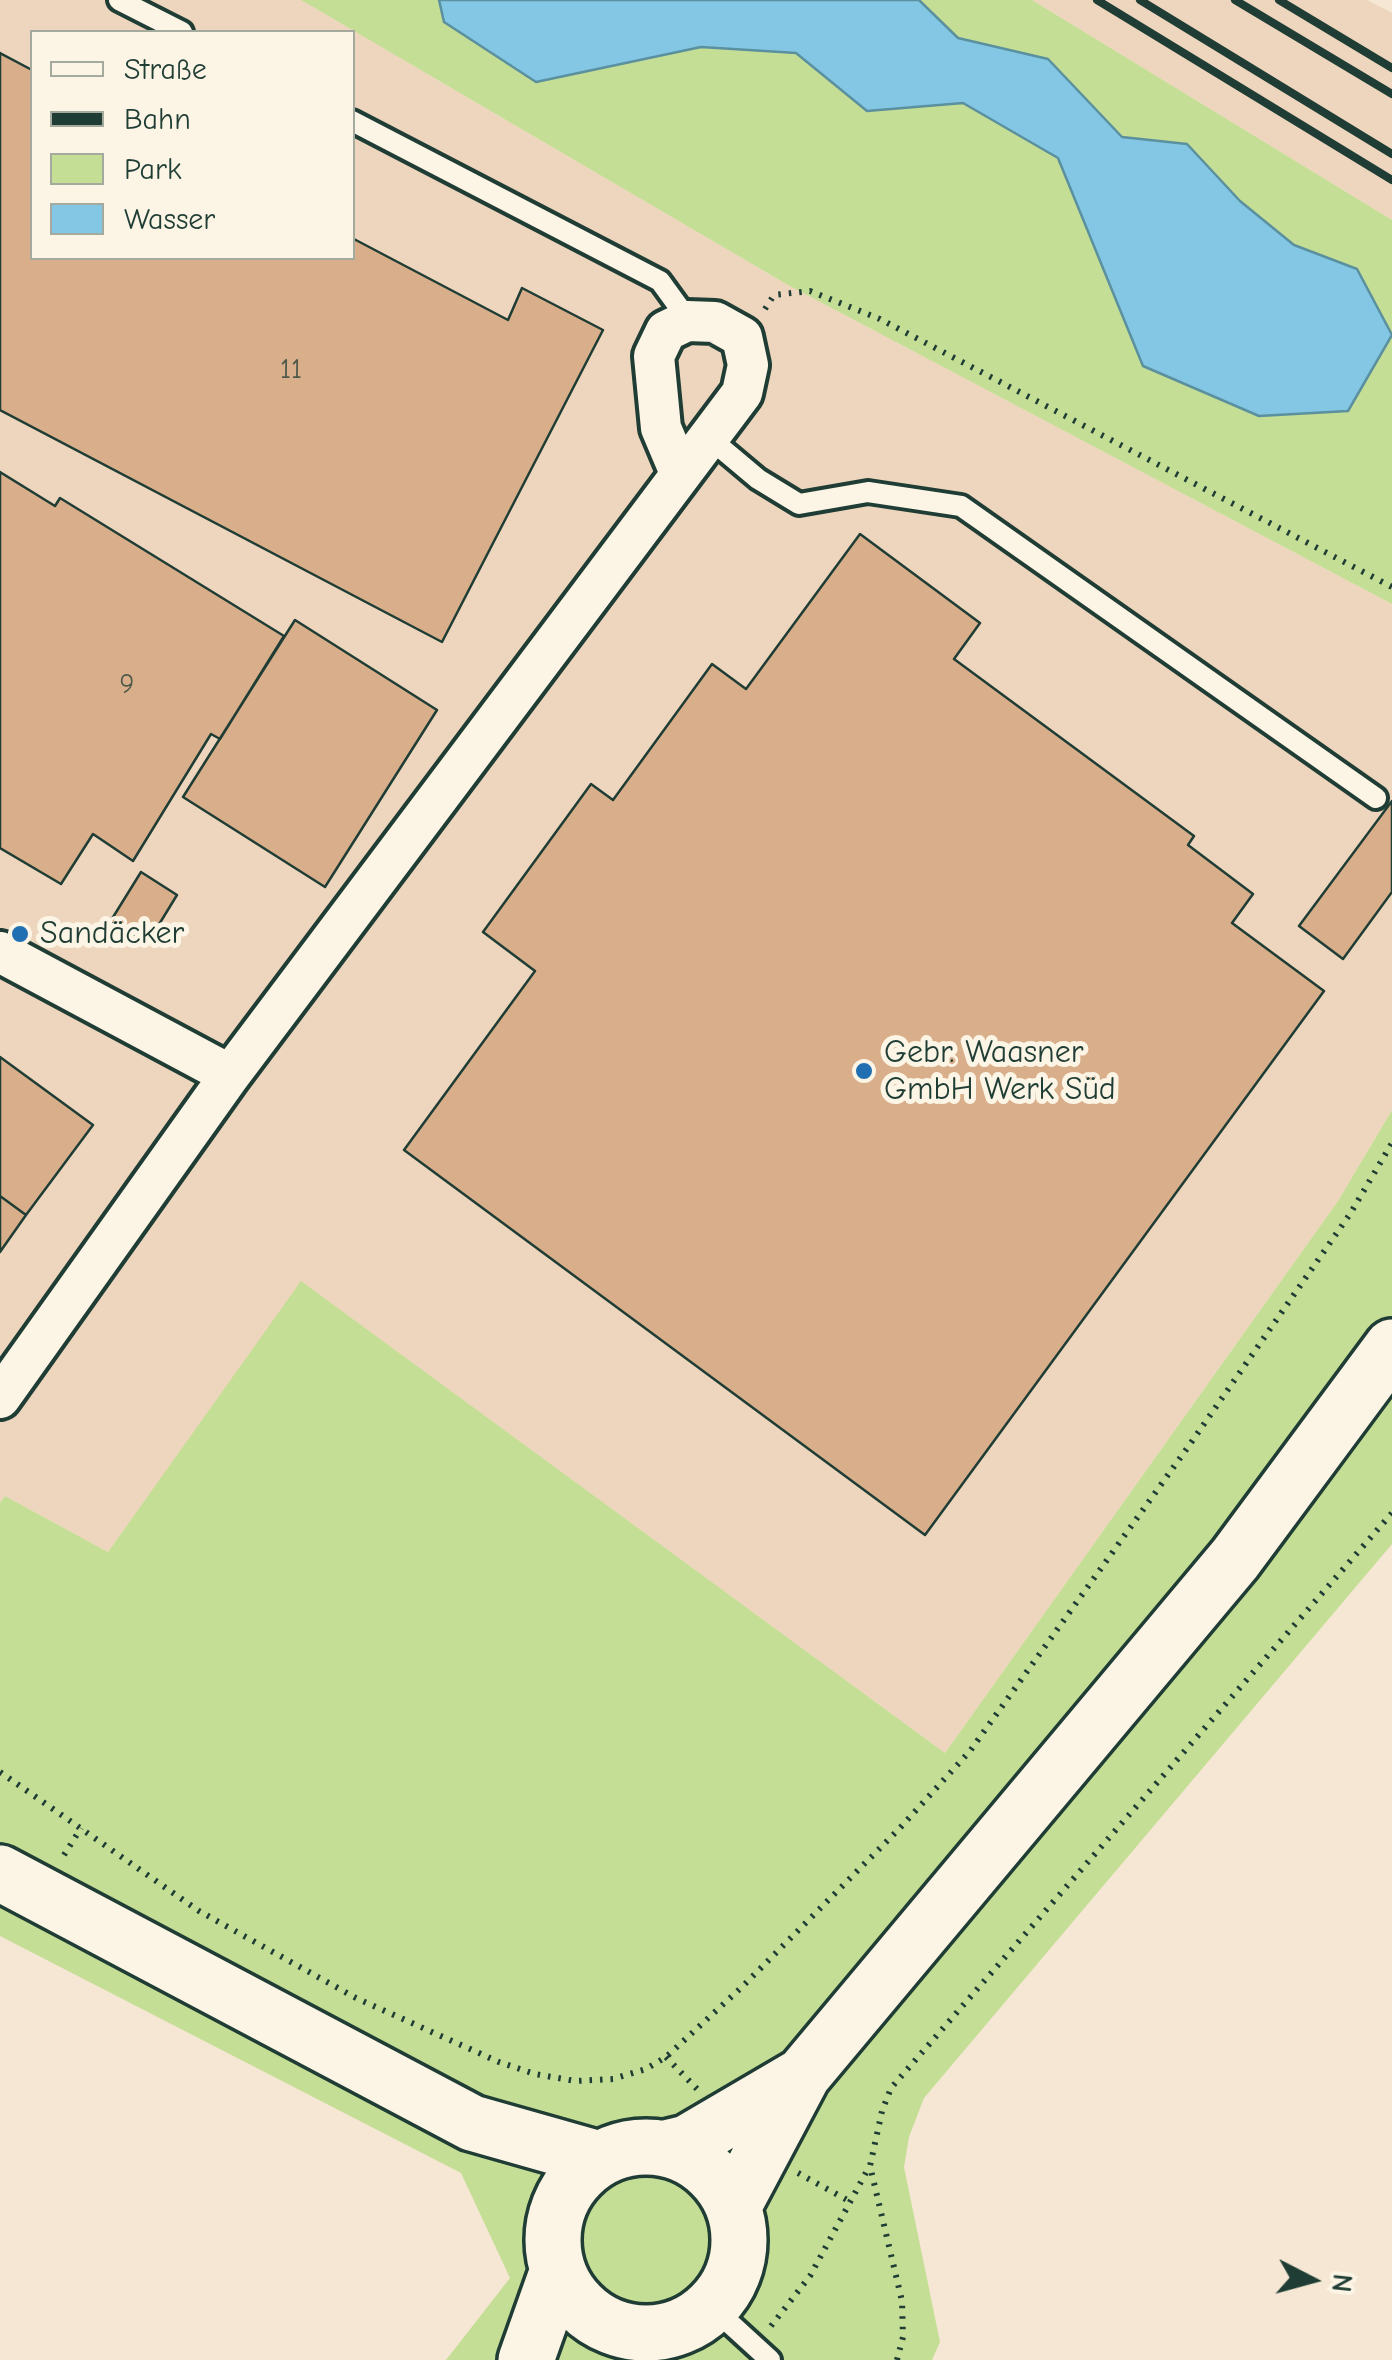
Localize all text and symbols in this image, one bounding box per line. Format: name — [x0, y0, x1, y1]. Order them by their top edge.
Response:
legend — [30, 30, 355, 260]
text: Straße — [124, 52, 207, 87]
text: Bahn — [124, 102, 191, 137]
text: Park — [124, 152, 181, 187]
text: Wasser — [124, 202, 215, 237]
house number: 11 — [280, 353, 302, 387]
house number: 9 — [120, 668, 134, 702]
place label: Sandäcker — [40, 915, 184, 953]
marker: Sandäcker — [9, 923, 31, 945]
place label: Gebr. Waasner GmbH Werk Süd — [884, 1034, 1116, 1109]
marker: Gebr. Waasner GmbH Werk Süd — [853, 1060, 875, 1082]
north arrow — [1262, 2230, 1362, 2330]
text: N — [1325, 2272, 1359, 2294]

